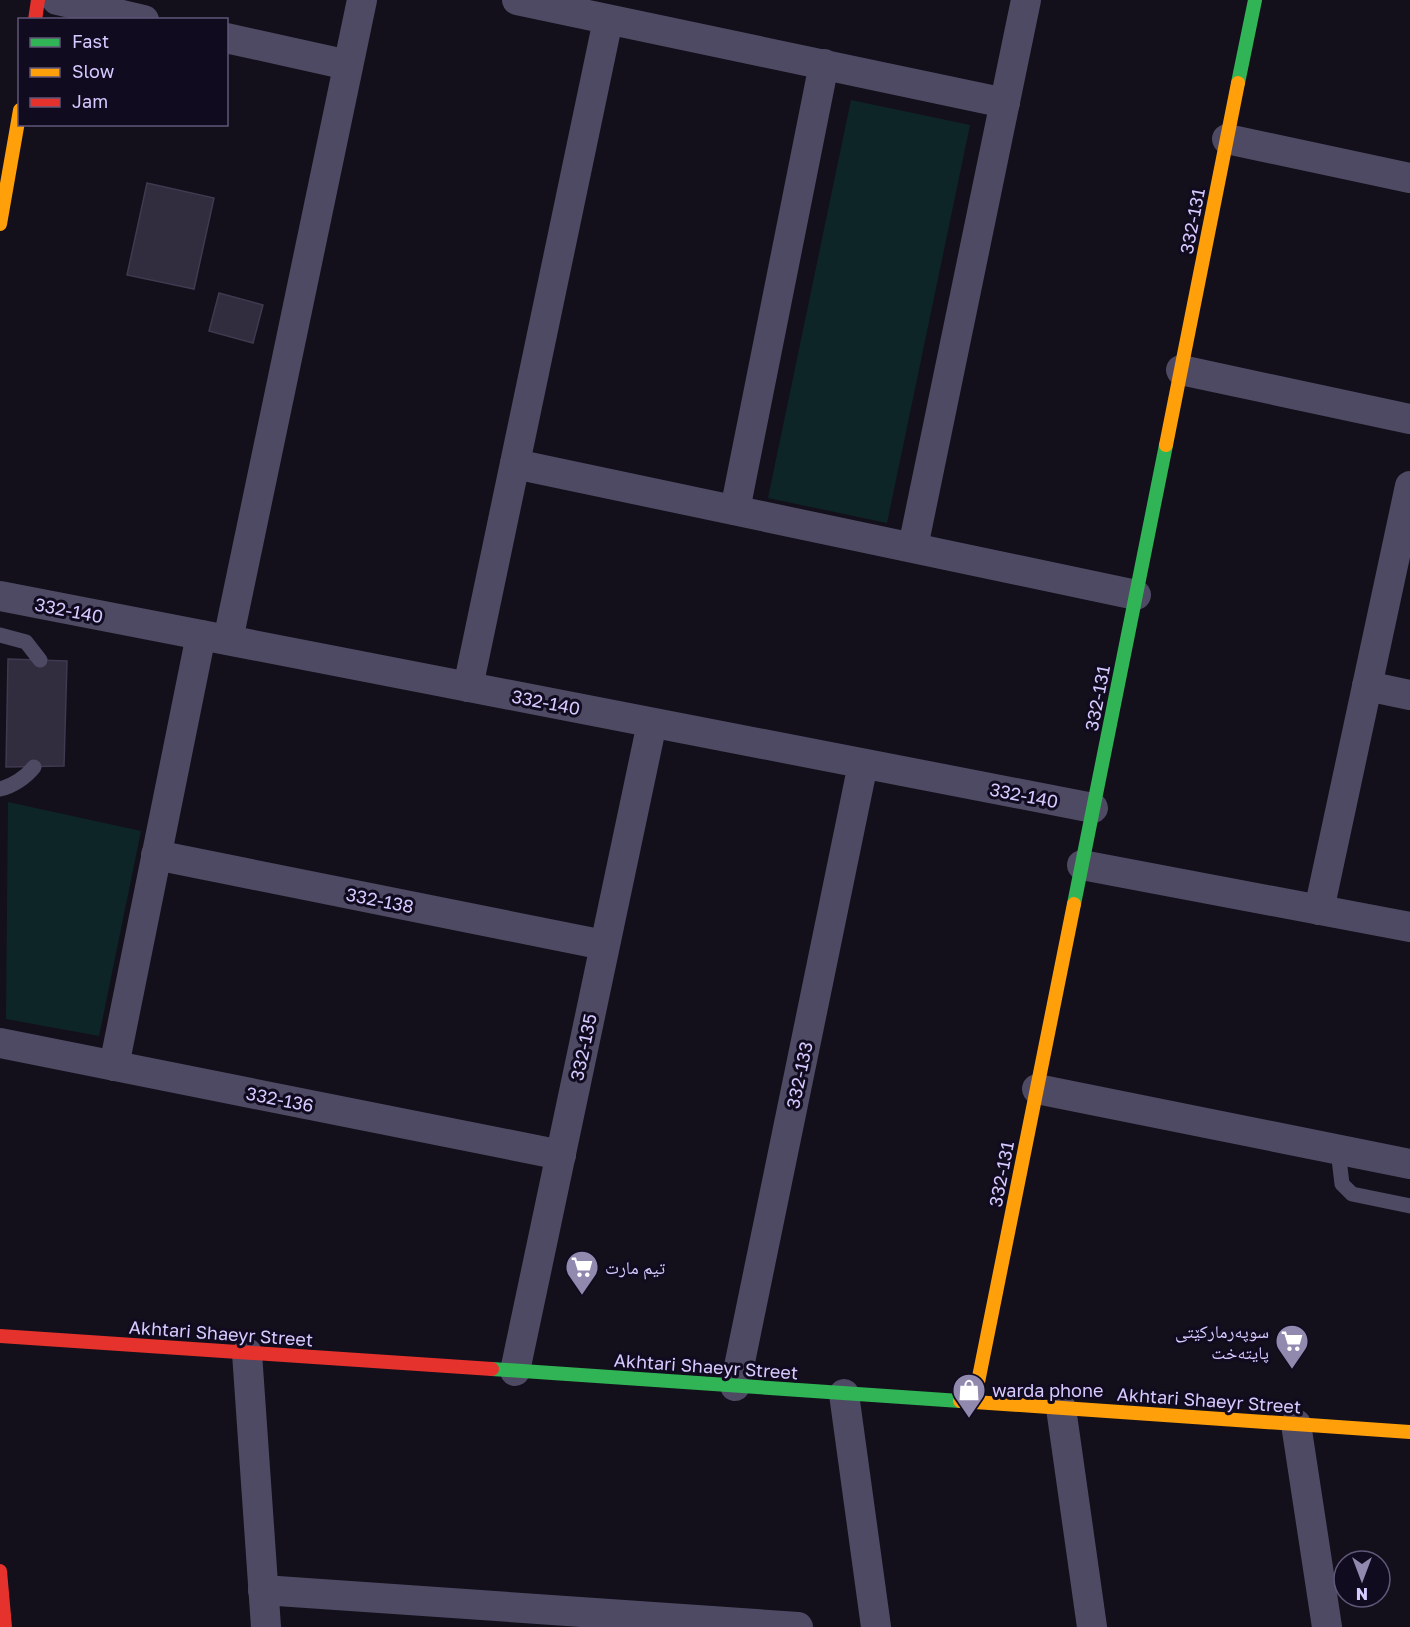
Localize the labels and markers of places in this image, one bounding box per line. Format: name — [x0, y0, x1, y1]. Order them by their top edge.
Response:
supermarket icon: تيم مارت — [564, 1249, 600, 1296]
place label: تيم مارت — [605, 1256, 665, 1280]
place label: سوپەرمارکێتی پایتەخت — [1175, 1320, 1269, 1364]
supermarket icon: سوپەرمارکێتی پایتەخت — [1274, 1323, 1310, 1370]
shop icon: warda phone — [951, 1372, 987, 1419]
place label: warda phone — [992, 1379, 1103, 1401]

